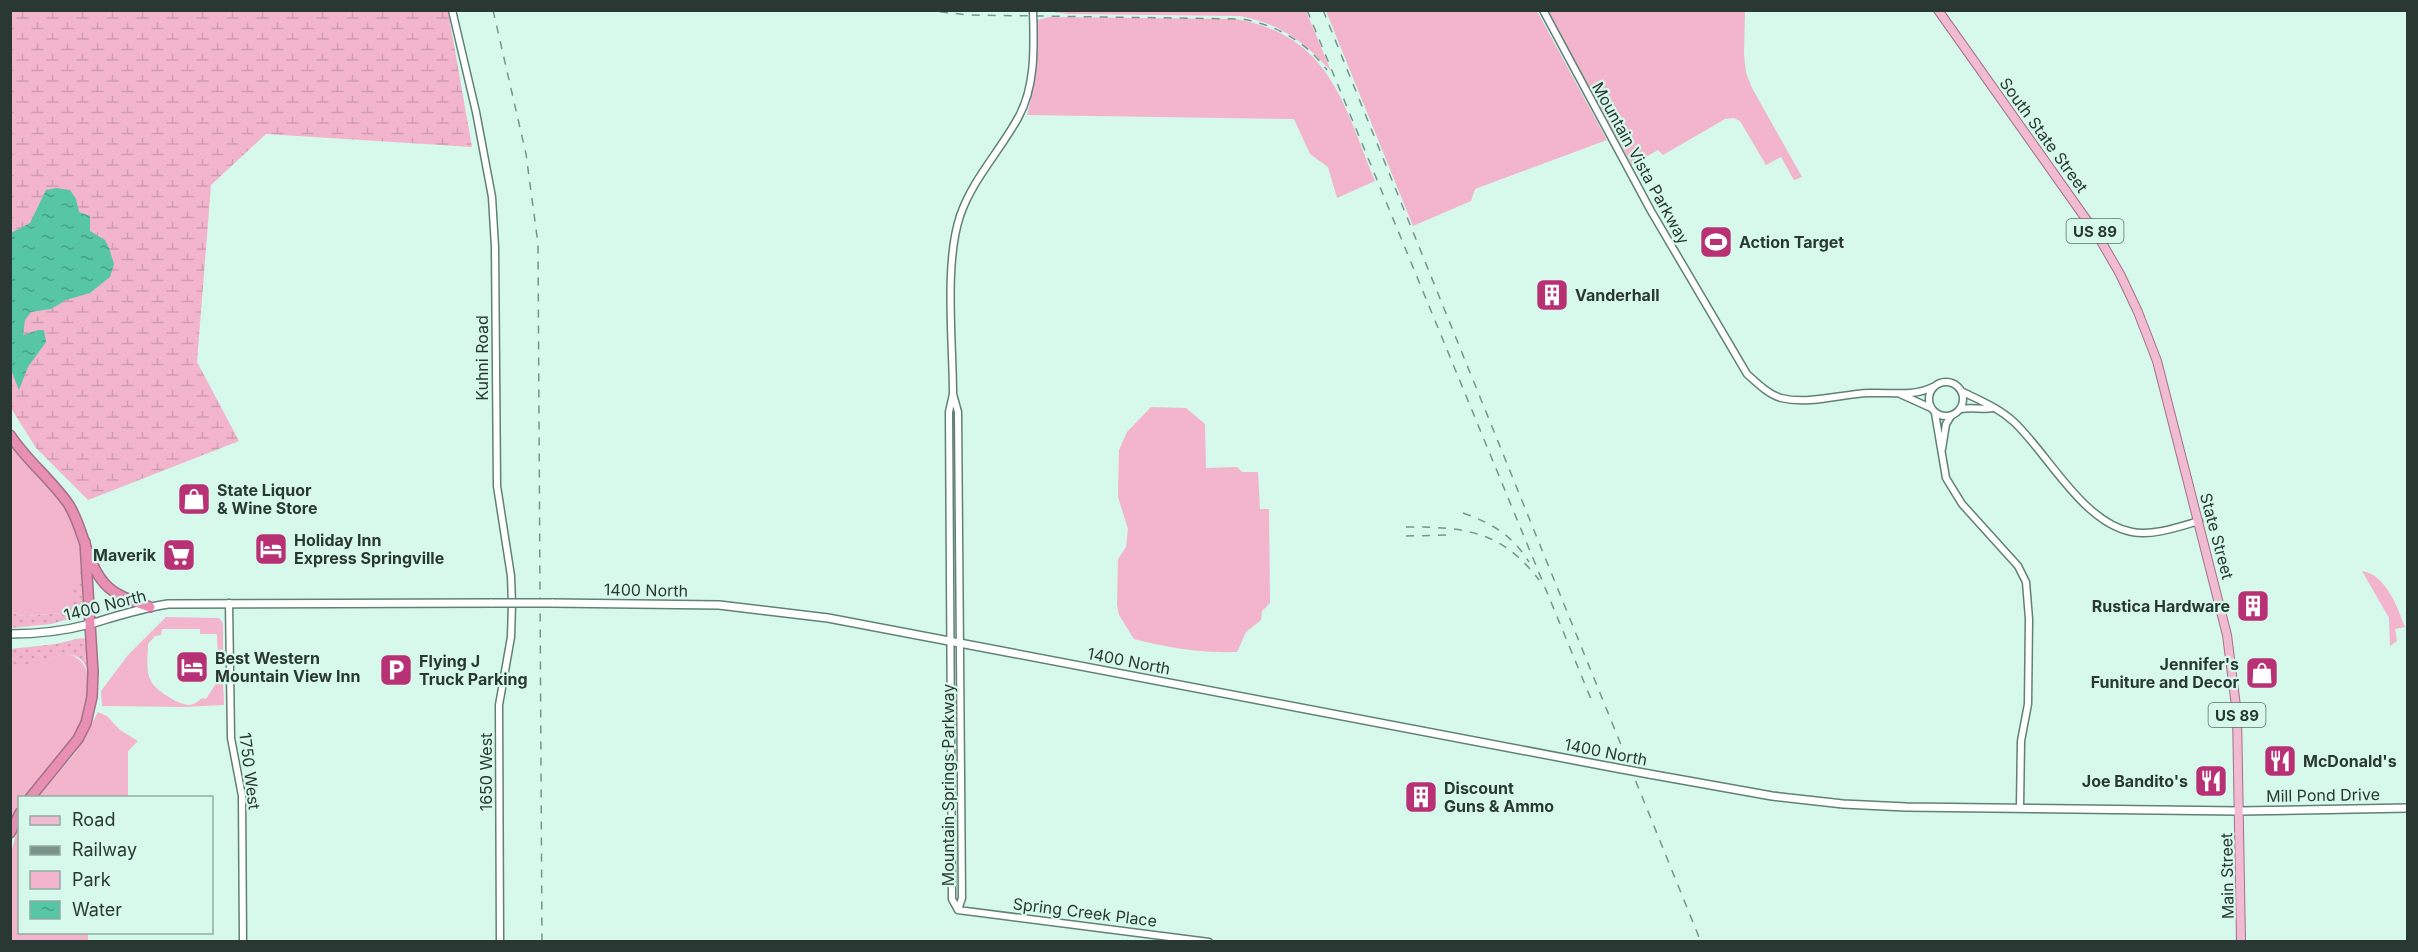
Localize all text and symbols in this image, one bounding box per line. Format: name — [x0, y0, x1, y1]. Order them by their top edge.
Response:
street label: South State Street — [1996, 74, 2092, 196]
street label: Mountain Vista Parkway — [1588, 78, 1694, 248]
road number: US 89 — [2066, 219, 2124, 243]
sports icon: Action Target — [1698, 224, 1734, 260]
place label: Action Target — [1739, 232, 1844, 252]
building icon: Vanderhall — [1534, 277, 1570, 313]
place label: Vanderhall — [1575, 285, 1660, 305]
street label: Kuhni Road — [472, 315, 492, 401]
place label: State Liquor & Wine Store — [217, 480, 317, 518]
shop icon: State Liquor & Wine Store — [176, 481, 212, 517]
street label: State Street — [2196, 491, 2238, 581]
place label: Holiday Inn Express Springville — [294, 530, 444, 568]
hotel icon: Holiday Inn Express Springville — [253, 531, 289, 567]
supermarket icon: Maverik — [161, 537, 197, 573]
place label: Maverik — [93, 545, 157, 565]
street label: 1400 North — [604, 579, 688, 601]
street label: 1400 North — [62, 585, 148, 625]
building icon: Rustica Hardware — [2235, 588, 2271, 624]
place label: Rustica Hardware — [2092, 596, 2230, 616]
street label: 1400 North — [1086, 643, 1172, 679]
place label: Best Western Mountain View Inn — [215, 648, 360, 686]
hotel icon: Best Western Mountain View Inn — [174, 649, 210, 685]
place label: Flying J Truck Parking — [419, 651, 528, 689]
parking icon: Flying J Truck Parking — [378, 652, 414, 688]
place label: Jennifer's Funiture and Decor — [2091, 654, 2239, 692]
shop icon: Jennifer's Funiture and Decor — [2244, 655, 2280, 691]
street label: Mountain Springs Parkway — [938, 684, 958, 886]
road number: US 89 — [2208, 703, 2266, 727]
street label: 1750 West — [235, 731, 265, 811]
street label: 1650 West — [476, 733, 496, 811]
street label: 1400 North — [1563, 734, 1649, 770]
restaurant icon: McDonald's — [2262, 743, 2298, 779]
place label: McDonald's — [2303, 751, 2397, 771]
restaurant icon: Joe Bandito's — [2193, 763, 2229, 799]
place label: Joe Bandito's — [2082, 771, 2188, 791]
place label: Discount Guns & Ammo — [1444, 778, 1554, 816]
building icon: Discount Guns & Ammo — [1403, 779, 1439, 815]
street label: Mill Pond Drive — [2266, 784, 2380, 806]
legend — [18, 796, 213, 934]
text: Road — [72, 809, 115, 830]
street label: Main Street — [2216, 833, 2238, 919]
text: Railway — [72, 839, 137, 860]
text: Park — [72, 869, 111, 890]
street label: Spring Creek Place — [1012, 893, 1158, 931]
text: Water — [72, 899, 122, 920]

